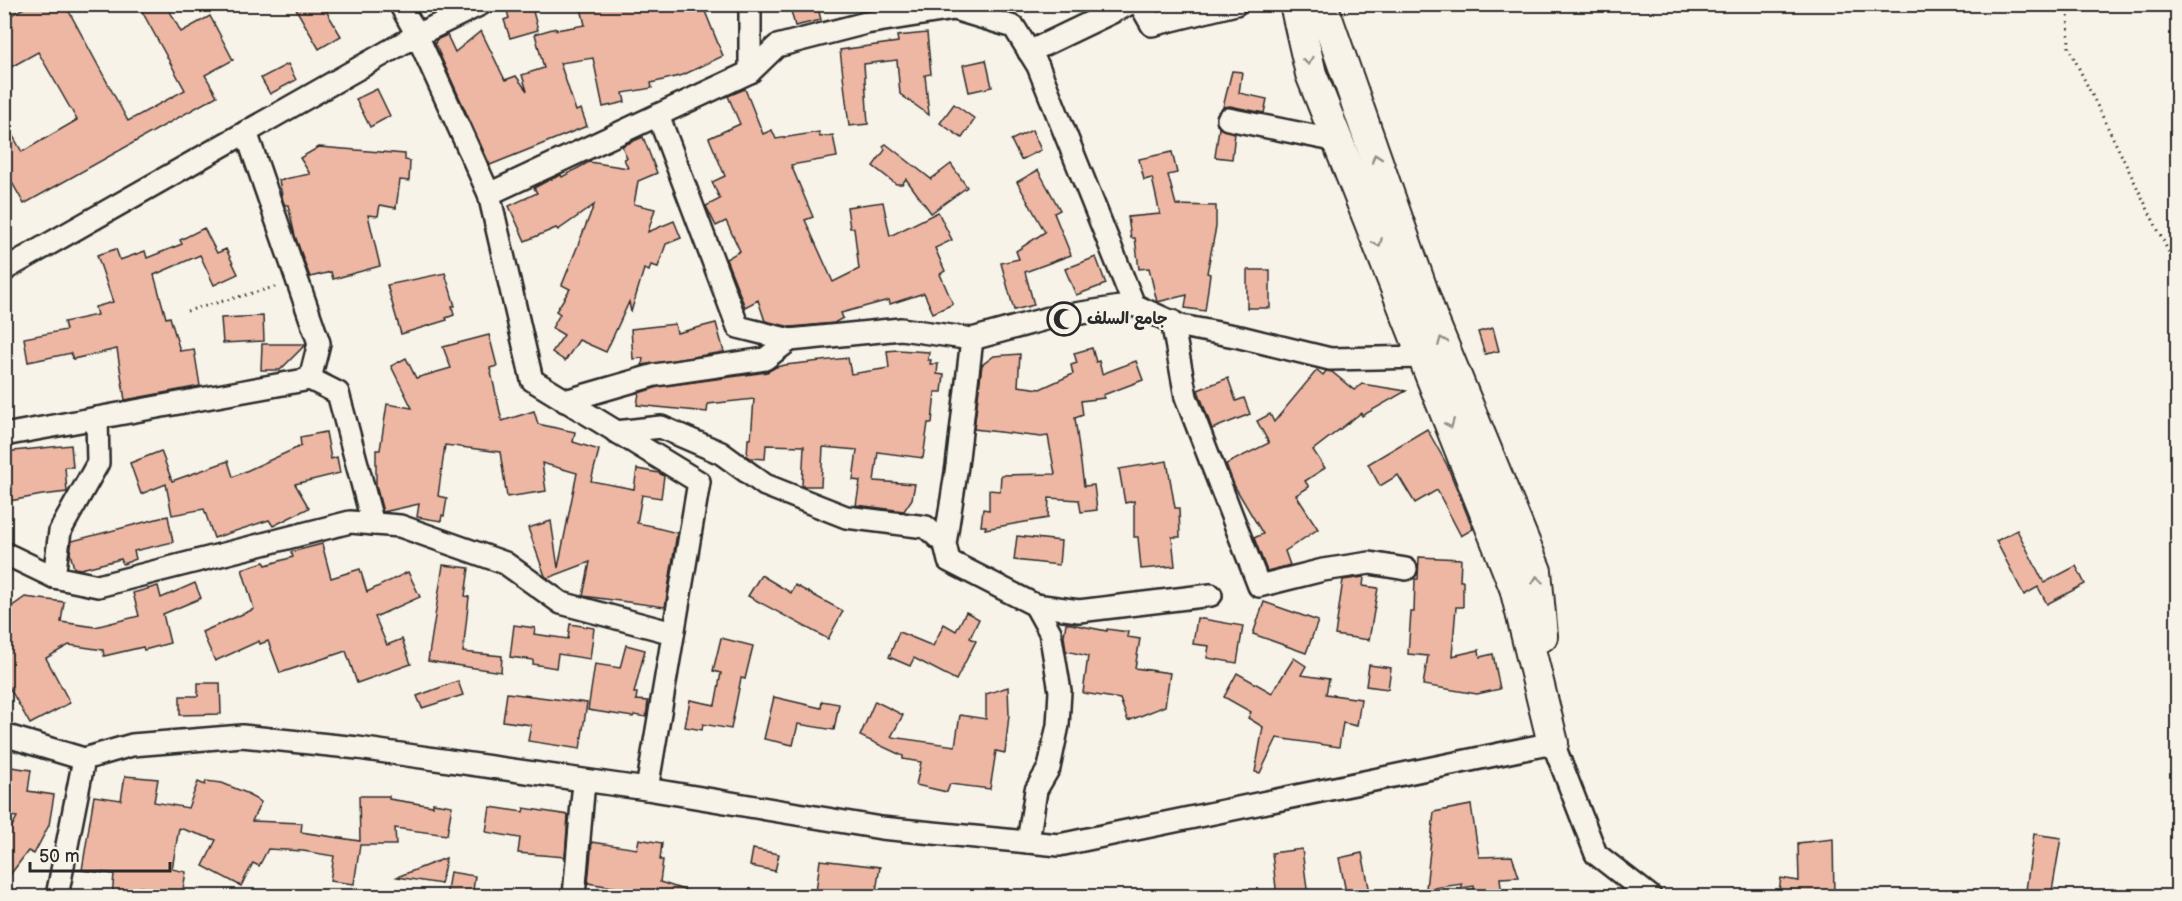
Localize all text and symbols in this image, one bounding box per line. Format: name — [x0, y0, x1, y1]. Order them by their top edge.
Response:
one-way arrow — [1301, 56, 1314, 66]
one-way arrow — [1370, 153, 1383, 163]
one-way arrow — [1371, 237, 1383, 248]
mosque icon: جامع السلف — [1046, 301, 1082, 337]
place label: جامع السلف — [1087, 310, 1168, 330]
one-way arrow — [1437, 336, 1449, 347]
one-way arrow — [1443, 418, 1455, 429]
one-way arrow — [1531, 576, 1544, 585]
scale bar — [30, 835, 170, 873]
text: 50 m — [39, 846, 80, 867]

